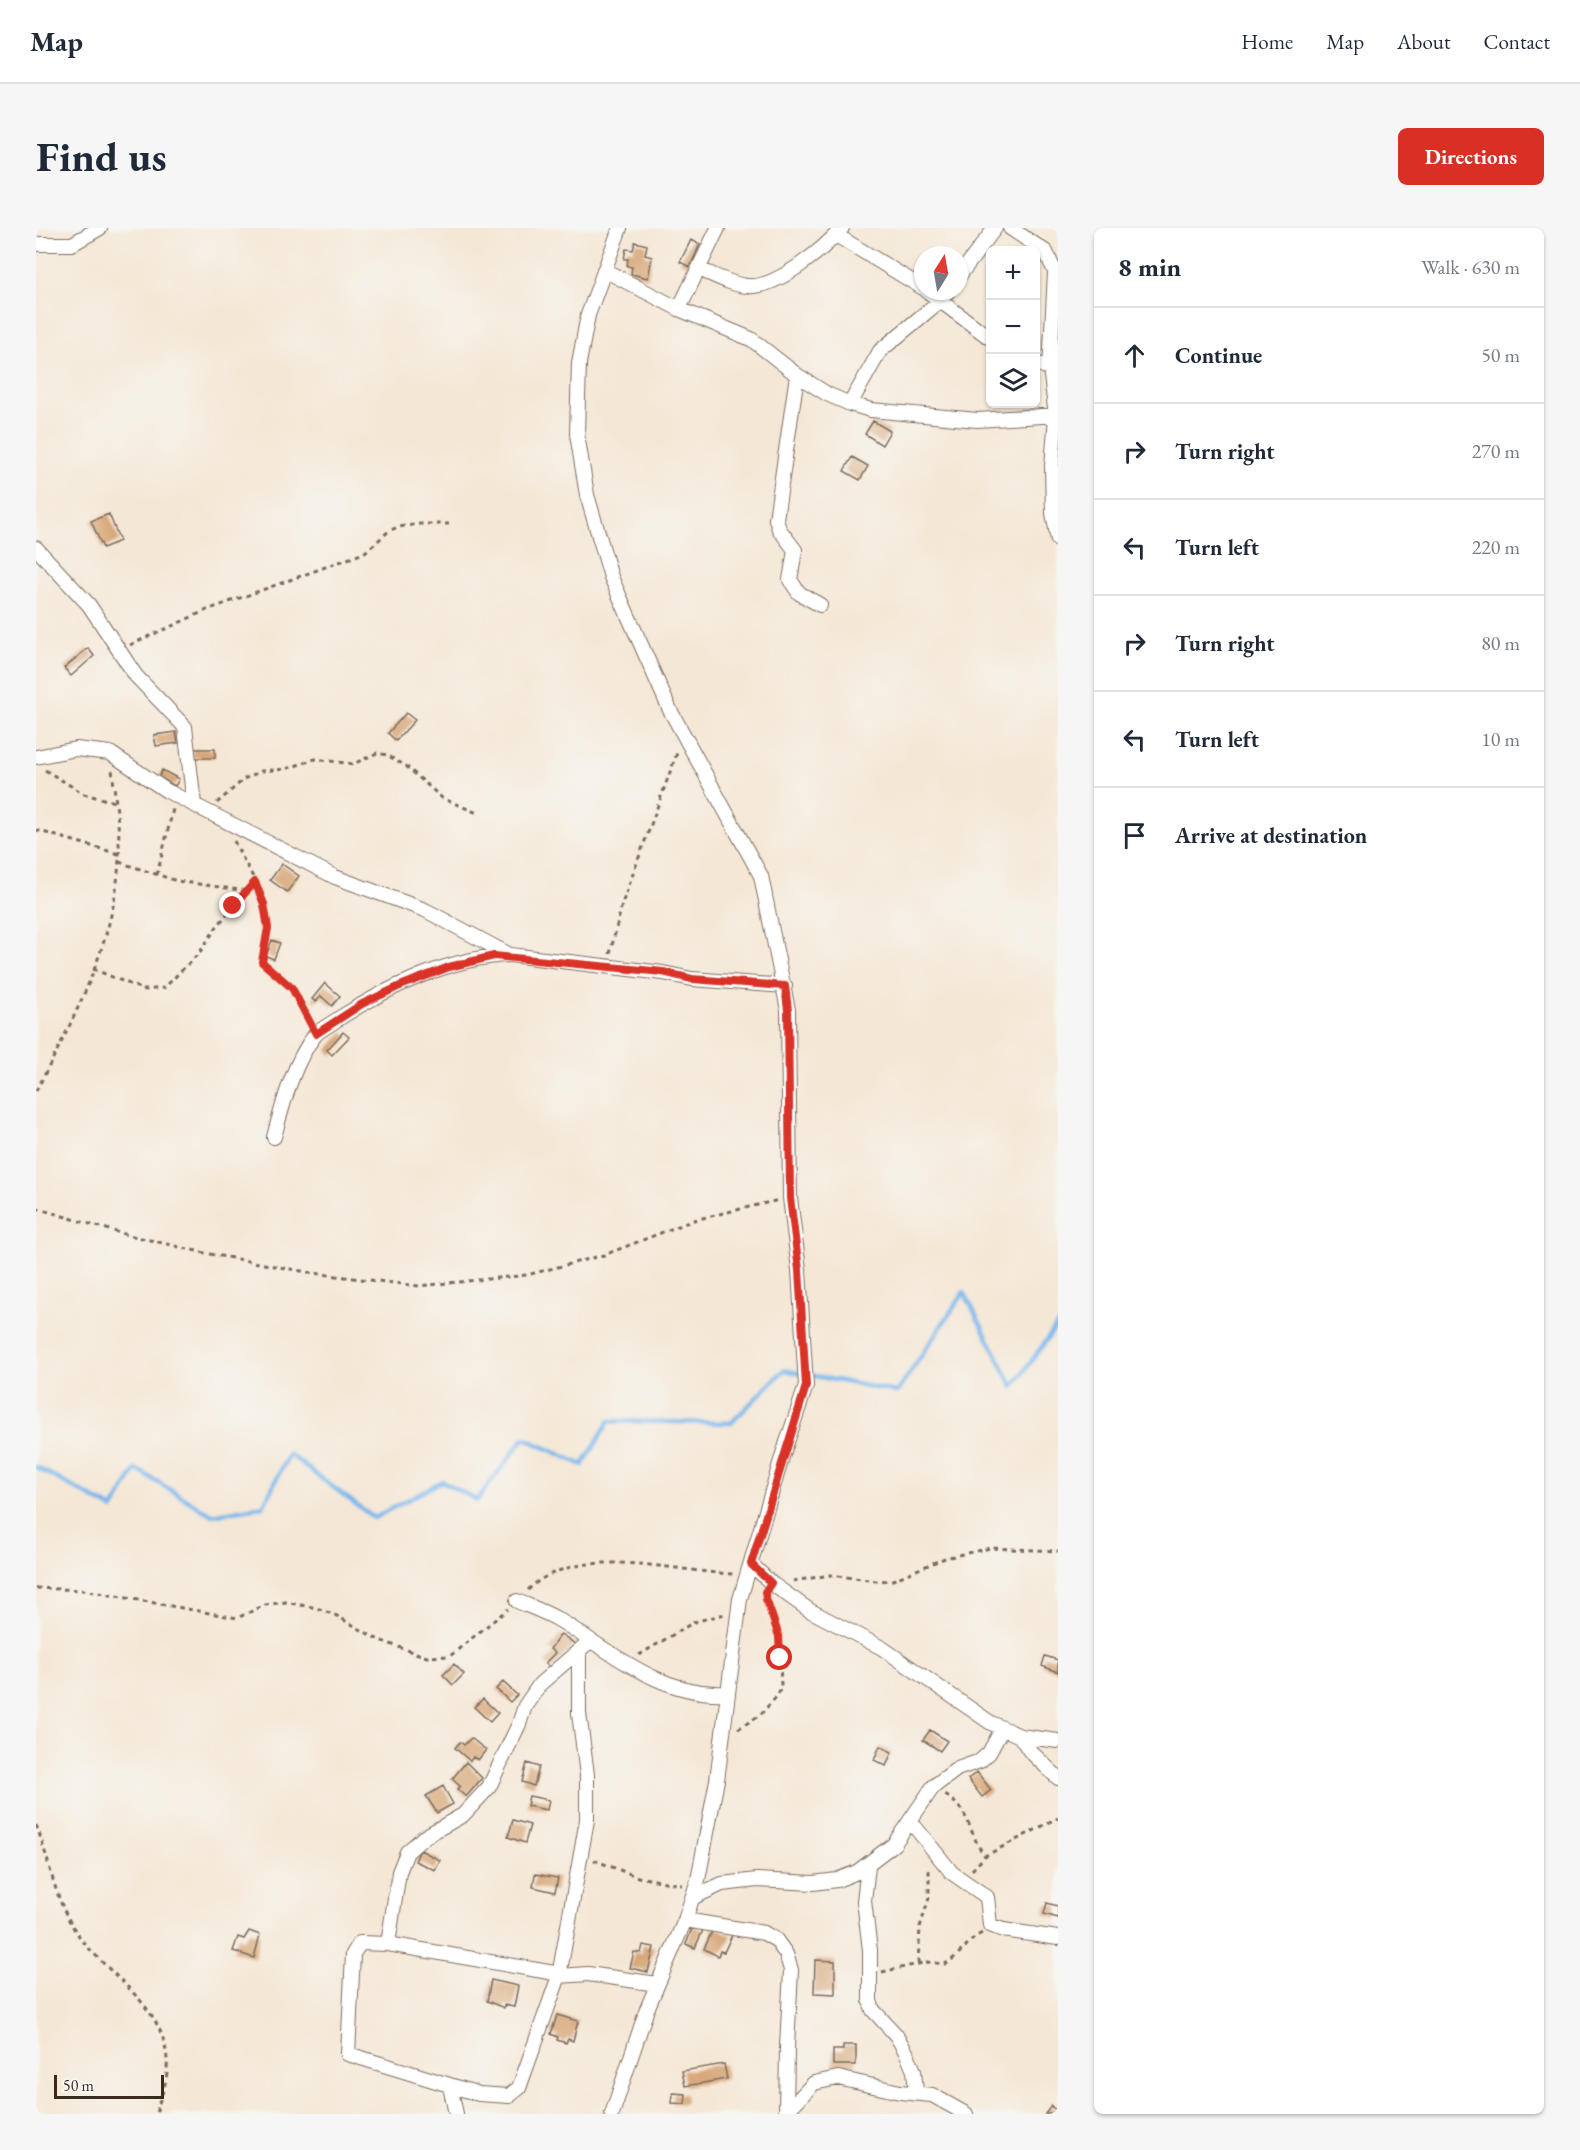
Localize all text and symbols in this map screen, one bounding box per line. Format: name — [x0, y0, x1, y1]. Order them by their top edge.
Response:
text: Map — [30, 23, 83, 59]
text: Home — [1241, 28, 1293, 55]
text: Map — [1326, 28, 1364, 55]
text: About — [1397, 28, 1450, 55]
text: Contact — [1483, 28, 1550, 55]
button: Directions — [1398, 128, 1544, 185]
text: Find us — [36, 129, 167, 184]
north arrow — [914, 246, 968, 300]
map controls — [986, 246, 1040, 408]
button: + — [986, 246, 1040, 300]
text: 8 min — [1118, 250, 1181, 284]
text: Walk · 630 m — [1421, 254, 1520, 280]
button: − — [986, 300, 1040, 354]
icon: ahead — [1118, 339, 1151, 372]
text: Continue — [1175, 341, 1262, 370]
text: 50 m — [1481, 342, 1520, 368]
button: layers — [986, 354, 1040, 408]
icon: right — [1118, 435, 1151, 468]
text: Turn right — [1175, 437, 1274, 466]
text: 270 m — [1472, 438, 1520, 464]
icon: left — [1118, 531, 1151, 564]
text: Turn left — [1175, 533, 1259, 562]
text: 220 m — [1472, 534, 1520, 560]
icon: right — [1118, 627, 1151, 660]
text: Turn right — [1175, 629, 1274, 658]
text: 80 m — [1481, 630, 1520, 656]
icon: left — [1118, 723, 1151, 756]
text: Turn left — [1175, 725, 1259, 754]
text: 10 m — [1481, 726, 1520, 752]
icon: arrive — [1118, 819, 1151, 852]
text: Arrive at destination — [1175, 821, 1367, 850]
route end — [219, 892, 245, 918]
route start — [766, 1644, 792, 1670]
scale bar — [54, 2072, 164, 2100]
text: 50 m — [63, 2075, 94, 2096]

